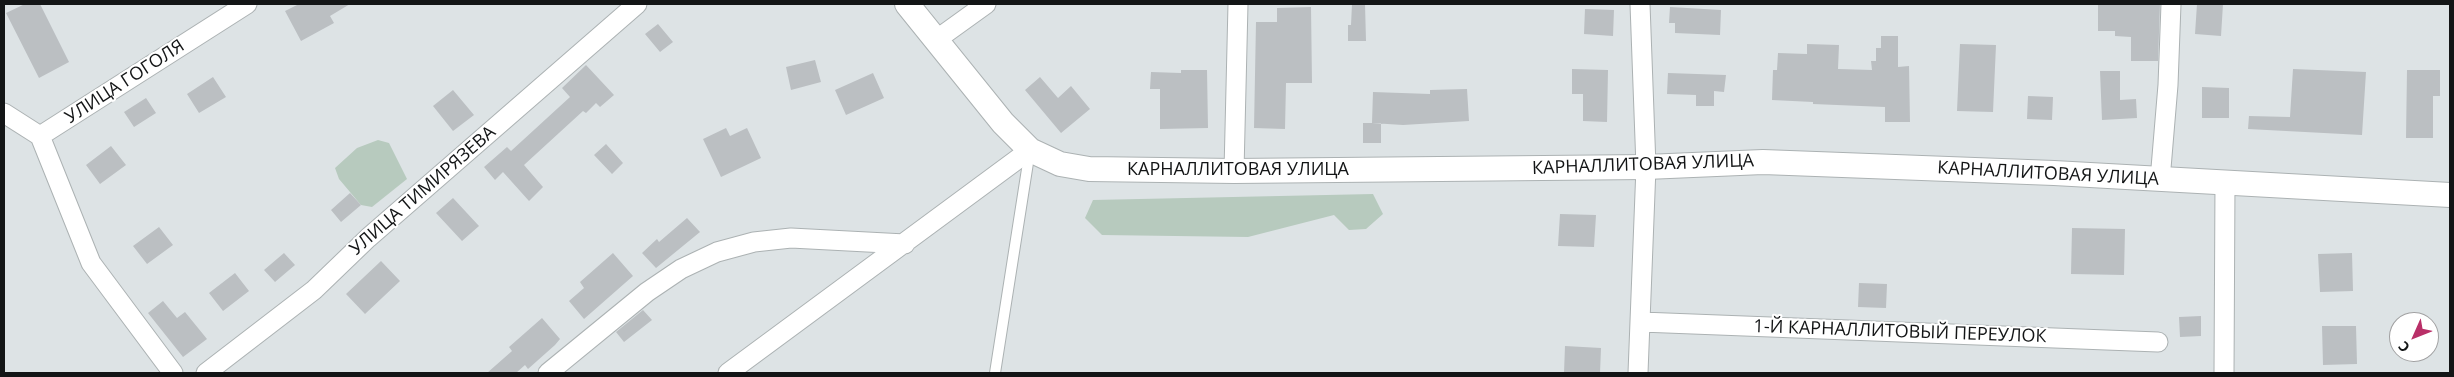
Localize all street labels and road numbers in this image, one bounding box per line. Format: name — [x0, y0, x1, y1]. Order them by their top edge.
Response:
street label: УЛИЦА ГОГОЛЯ — [61, 35, 189, 129]
street label: УЛИЦА ТИМИРЯЗЕВА — [346, 122, 500, 260]
street label: КАРНАЛЛИТОВАЯ УЛИЦА — [1532, 150, 1754, 180]
street label: КАРНАЛЛИТОВАЯ УЛИЦА — [1937, 157, 2159, 191]
street label: КАРНАЛЛИТОВАЯ УЛИЦА — [1127, 159, 1349, 181]
street label: 1-Й КАРНАЛЛИТОВЫЙ ПЕРЕУЛОК — [1753, 316, 2047, 348]

